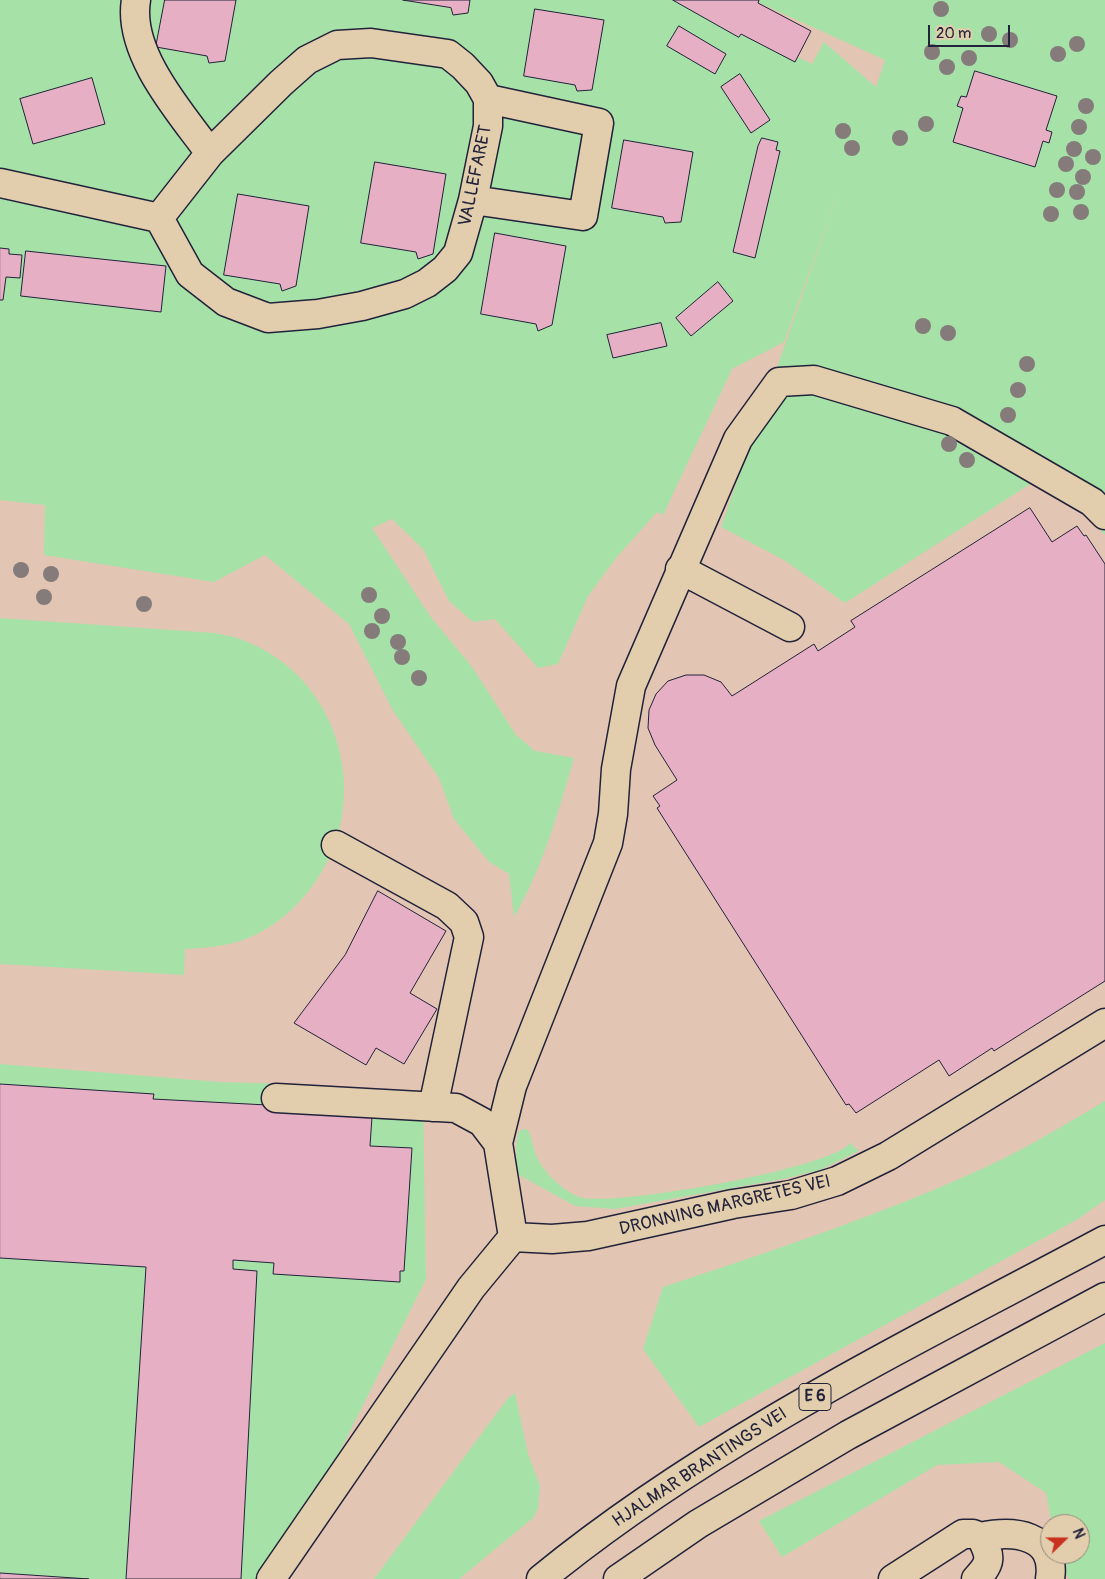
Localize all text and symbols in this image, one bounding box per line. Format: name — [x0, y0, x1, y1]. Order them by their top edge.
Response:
scale bar — [930, 15, 1012, 47]
text: 20 m — [936, 24, 971, 43]
street label: VALLEFARET — [455, 123, 497, 229]
street label: DRONNING MARGRETES VEI — [617, 1171, 833, 1241]
road number: E 6 — [799, 1384, 831, 1410]
street label: HJALMAR BRANTINGS VEI — [609, 1403, 791, 1533]
north arrow — [1040, 1514, 1090, 1564]
text: N — [1069, 1526, 1088, 1541]

